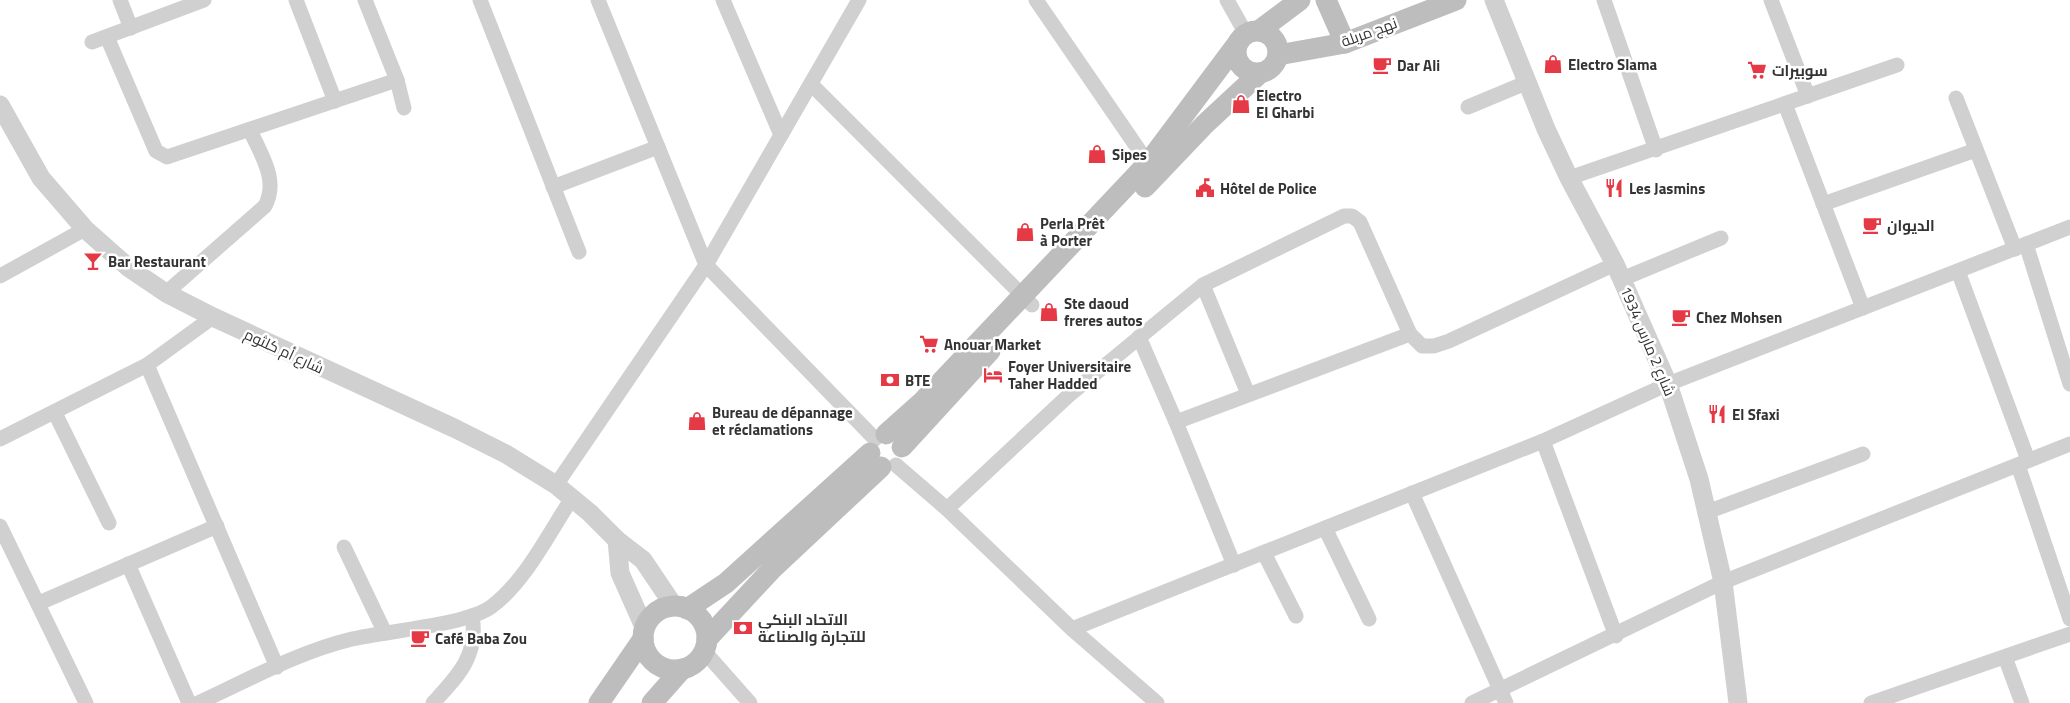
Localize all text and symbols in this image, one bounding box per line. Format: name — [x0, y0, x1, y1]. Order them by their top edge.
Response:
street label: نهج مربلة — [1338, 11, 1400, 53]
shop icon: Electro Slama — [1542, 53, 1564, 75]
place label: Electro Slama — [1568, 53, 1657, 76]
cafe icon: Dar Ali — [1371, 54, 1393, 76]
place label: Dar Ali — [1397, 54, 1440, 77]
supermarket icon: سوبيرات — [1746, 59, 1768, 81]
place label: سوبيرات — [1772, 59, 1828, 82]
place label: Electro El Gharbi — [1256, 84, 1314, 124]
shop icon: Electro El Gharbi — [1230, 93, 1252, 115]
shop icon: Sipes — [1086, 143, 1108, 165]
place label: Sipes — [1112, 143, 1147, 166]
public building icon: Hôtel de Police — [1194, 177, 1216, 199]
place label: Hôtel de Police — [1220, 177, 1317, 200]
restaurant icon: Les Jasmins — [1603, 177, 1625, 199]
place label: Les Jasmins — [1629, 177, 1705, 200]
place label: Perla Prêt à Porter — [1040, 212, 1105, 252]
cafe icon: الديوان — [1861, 214, 1883, 236]
place label: الديوان — [1887, 214, 1935, 237]
shop icon: Perla Prêt à Porter — [1014, 221, 1036, 243]
bar icon: Bar Restaurant — [82, 250, 104, 272]
place label: Bar Restaurant — [108, 250, 207, 273]
street label: شارع 2 مارس 1934 — [1615, 283, 1681, 399]
place label: Ste daoud freres autos — [1064, 292, 1143, 332]
shop icon: Ste daoud freres autos — [1038, 301, 1060, 323]
cafe icon: Chez Mohsen — [1670, 306, 1692, 328]
place label: Chez Mohsen — [1696, 306, 1782, 329]
street label: شارع أم كلثوم — [240, 323, 328, 379]
supermarket icon: Anouar Market — [918, 333, 940, 355]
place label: Anouar Market — [944, 333, 1042, 356]
place label: Foyer Universitaire Taher Hadded — [1008, 355, 1131, 395]
hotel icon: Foyer Universitaire Taher Hadded — [982, 364, 1004, 386]
bank icon: BTE — [879, 369, 901, 391]
place label: BTE — [905, 369, 930, 392]
place label: Bureau de dépannage et réclamations — [712, 401, 853, 441]
restaurant icon: El Sfaxi — [1706, 403, 1728, 425]
place label: El Sfaxi — [1732, 403, 1780, 426]
shop icon: Bureau de dépannage et réclamations — [686, 410, 708, 432]
place label: الاتحاد البنكي للتجارة والصناعة — [758, 608, 866, 648]
bank icon: الاتحاد البنكي للتجارة والصناعة — [732, 617, 754, 639]
cafe icon: Café Baba Zou — [409, 627, 431, 649]
place label: Café Baba Zou — [435, 627, 527, 650]

